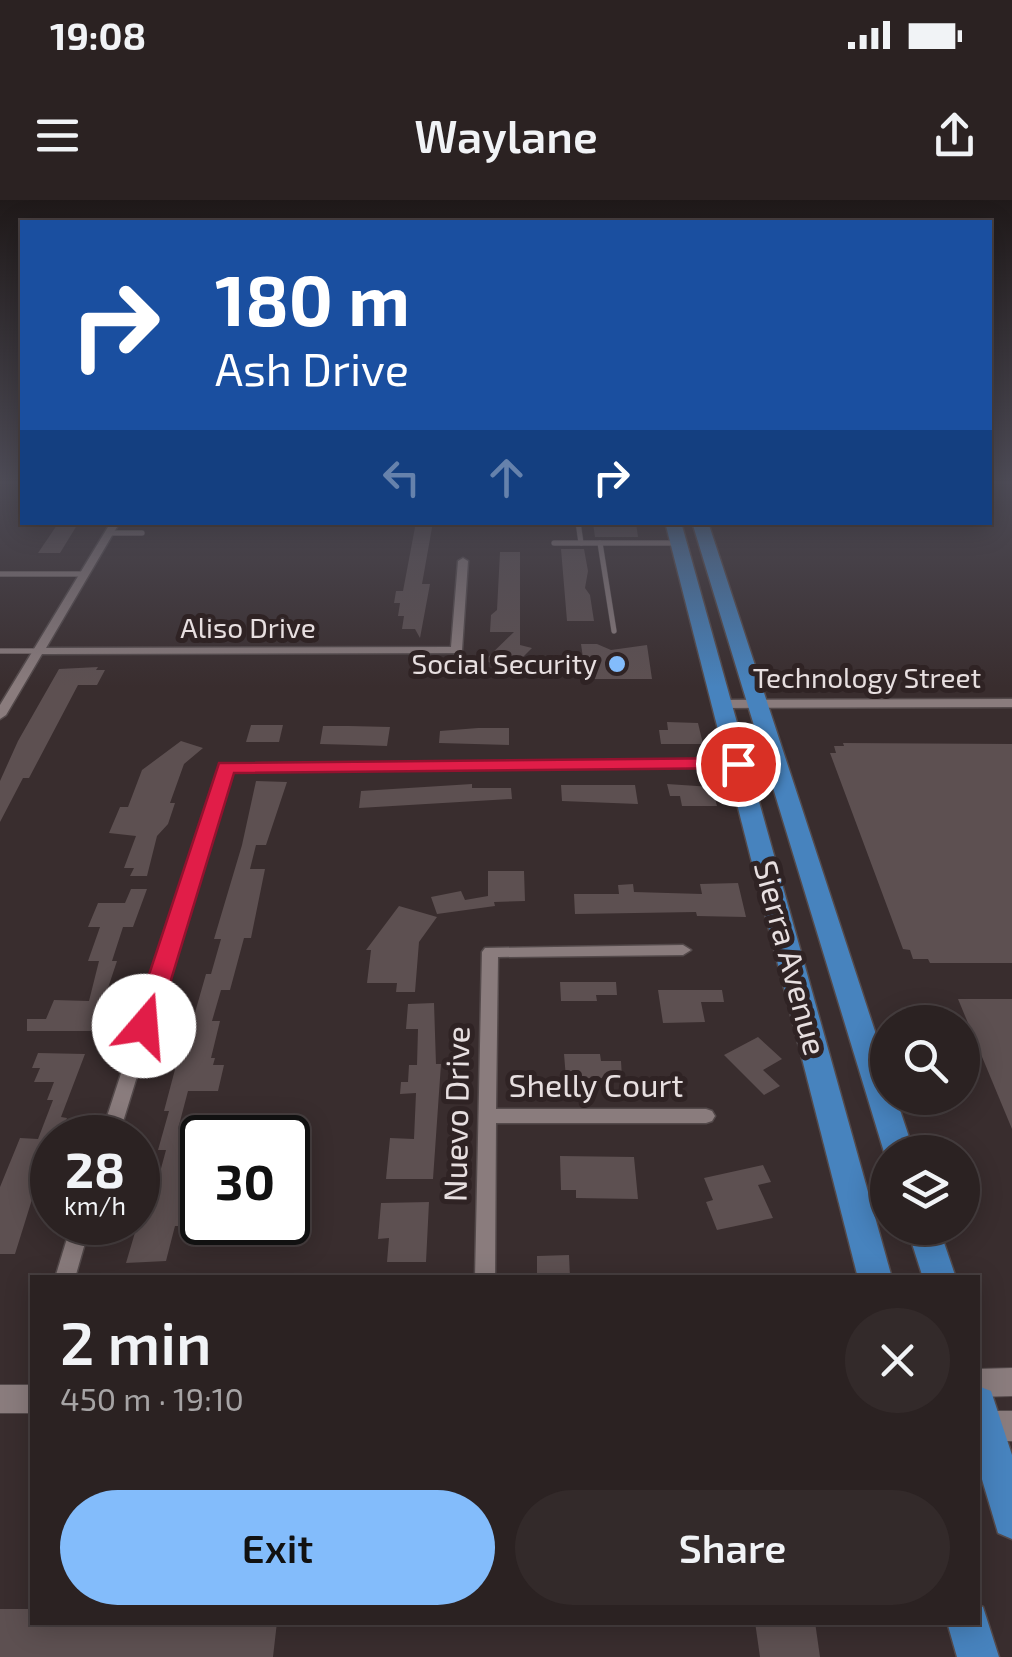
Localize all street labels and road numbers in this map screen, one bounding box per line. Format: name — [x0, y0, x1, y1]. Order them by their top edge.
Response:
street label: Aliso Drive — [180, 610, 316, 644]
street label: Technology Street — [753, 660, 981, 694]
street label: Sierra Avenue — [748, 856, 836, 1059]
street label: Nuevo Drive — [434, 1026, 476, 1202]
street label: Shelly Court — [508, 1065, 684, 1103]

